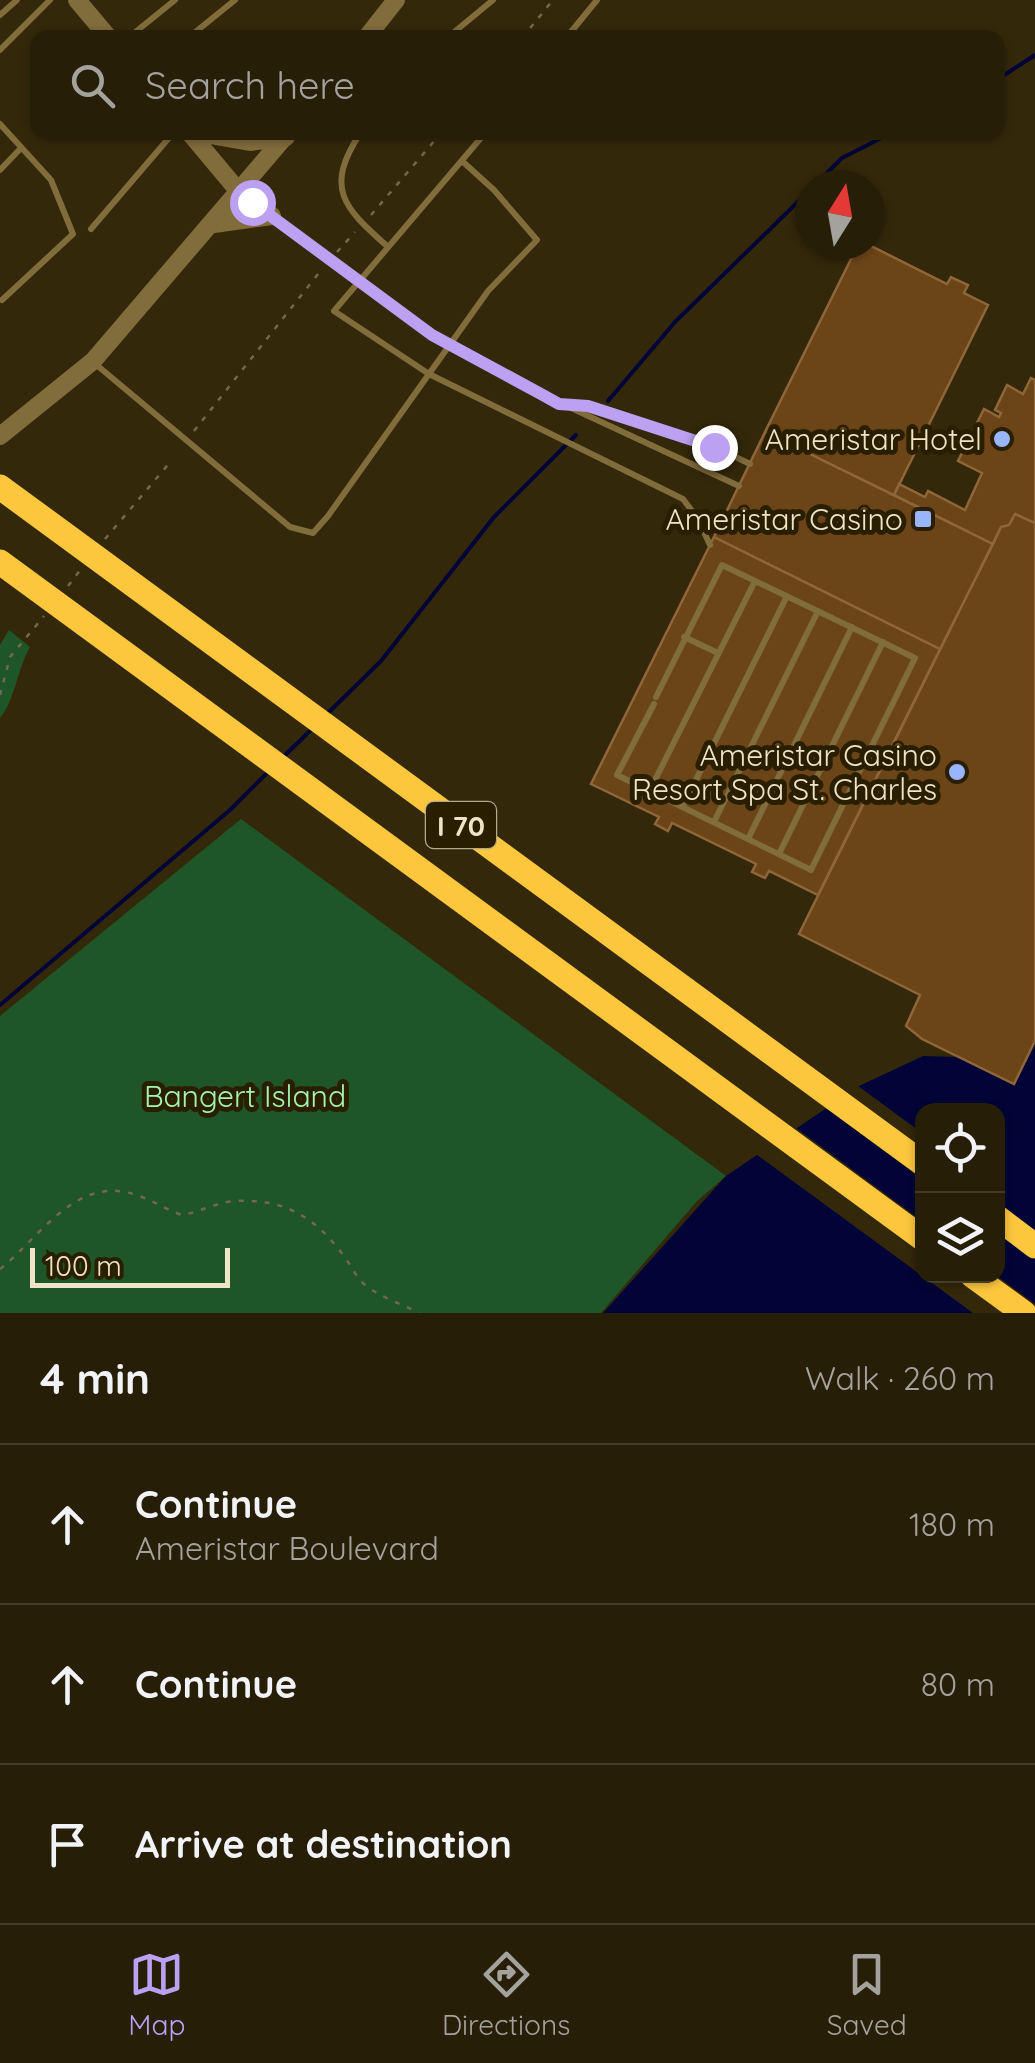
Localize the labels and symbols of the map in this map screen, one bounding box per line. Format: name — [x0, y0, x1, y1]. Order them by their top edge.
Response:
north arrow — [795, 170, 885, 260]
route start — [230, 180, 276, 226]
place label: Ameristar Hotel — [765, 420, 982, 458]
route end — [692, 425, 738, 471]
marker: Ameristar Hotel — [991, 428, 1013, 450]
place label: Ameristar Casino — [665, 500, 903, 538]
marker: Ameristar Casino — [912, 508, 934, 530]
place label: Ameristar Casino Resort Spa St. Charles — [632, 736, 937, 808]
marker: Ameristar Casino Resort Spa St. Charles — [946, 761, 968, 783]
road number: I 70 — [426, 802, 496, 848]
park label: Bangert Island — [144, 1077, 346, 1115]
scale bar — [30, 1243, 230, 1288]

